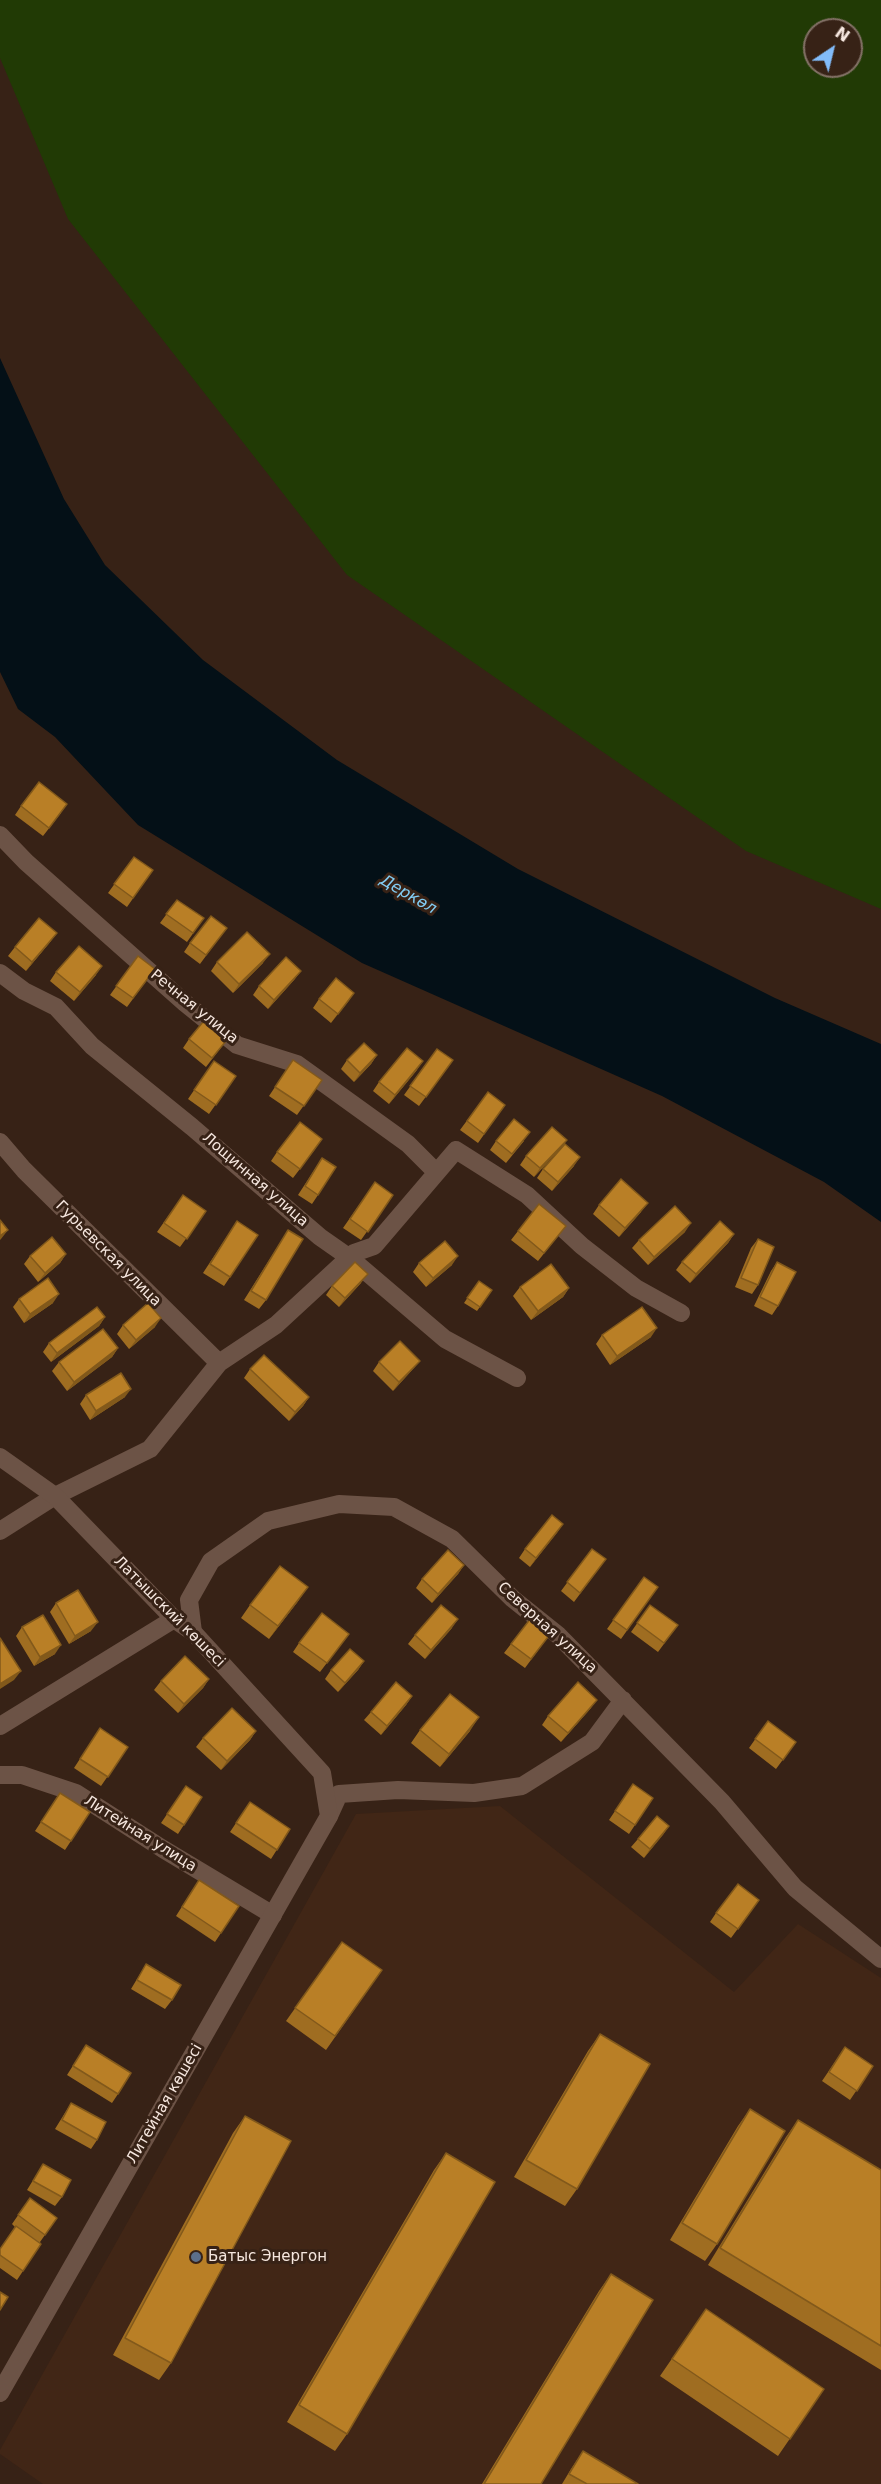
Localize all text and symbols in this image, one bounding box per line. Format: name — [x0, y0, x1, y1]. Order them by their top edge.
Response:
north arrow — [803, 18, 863, 78]
text: N — [832, 23, 853, 46]
water label: Деркөл — [376, 871, 440, 919]
street label: Речная улица — [147, 966, 241, 1048]
street label: Лощинная улица — [198, 1129, 312, 1231]
street label: Гурьевская улица — [51, 1197, 165, 1311]
street label: Латышский көшесі — [110, 1553, 228, 1671]
street label: Северная улица — [494, 1579, 600, 1677]
street label: Литейная улица — [80, 1792, 200, 1876]
street label: Литейная көшесі — [123, 2041, 207, 2167]
place label: Батыс Энергон — [208, 2248, 327, 2266]
marker: Батыс Энергон — [189, 2250, 203, 2264]

